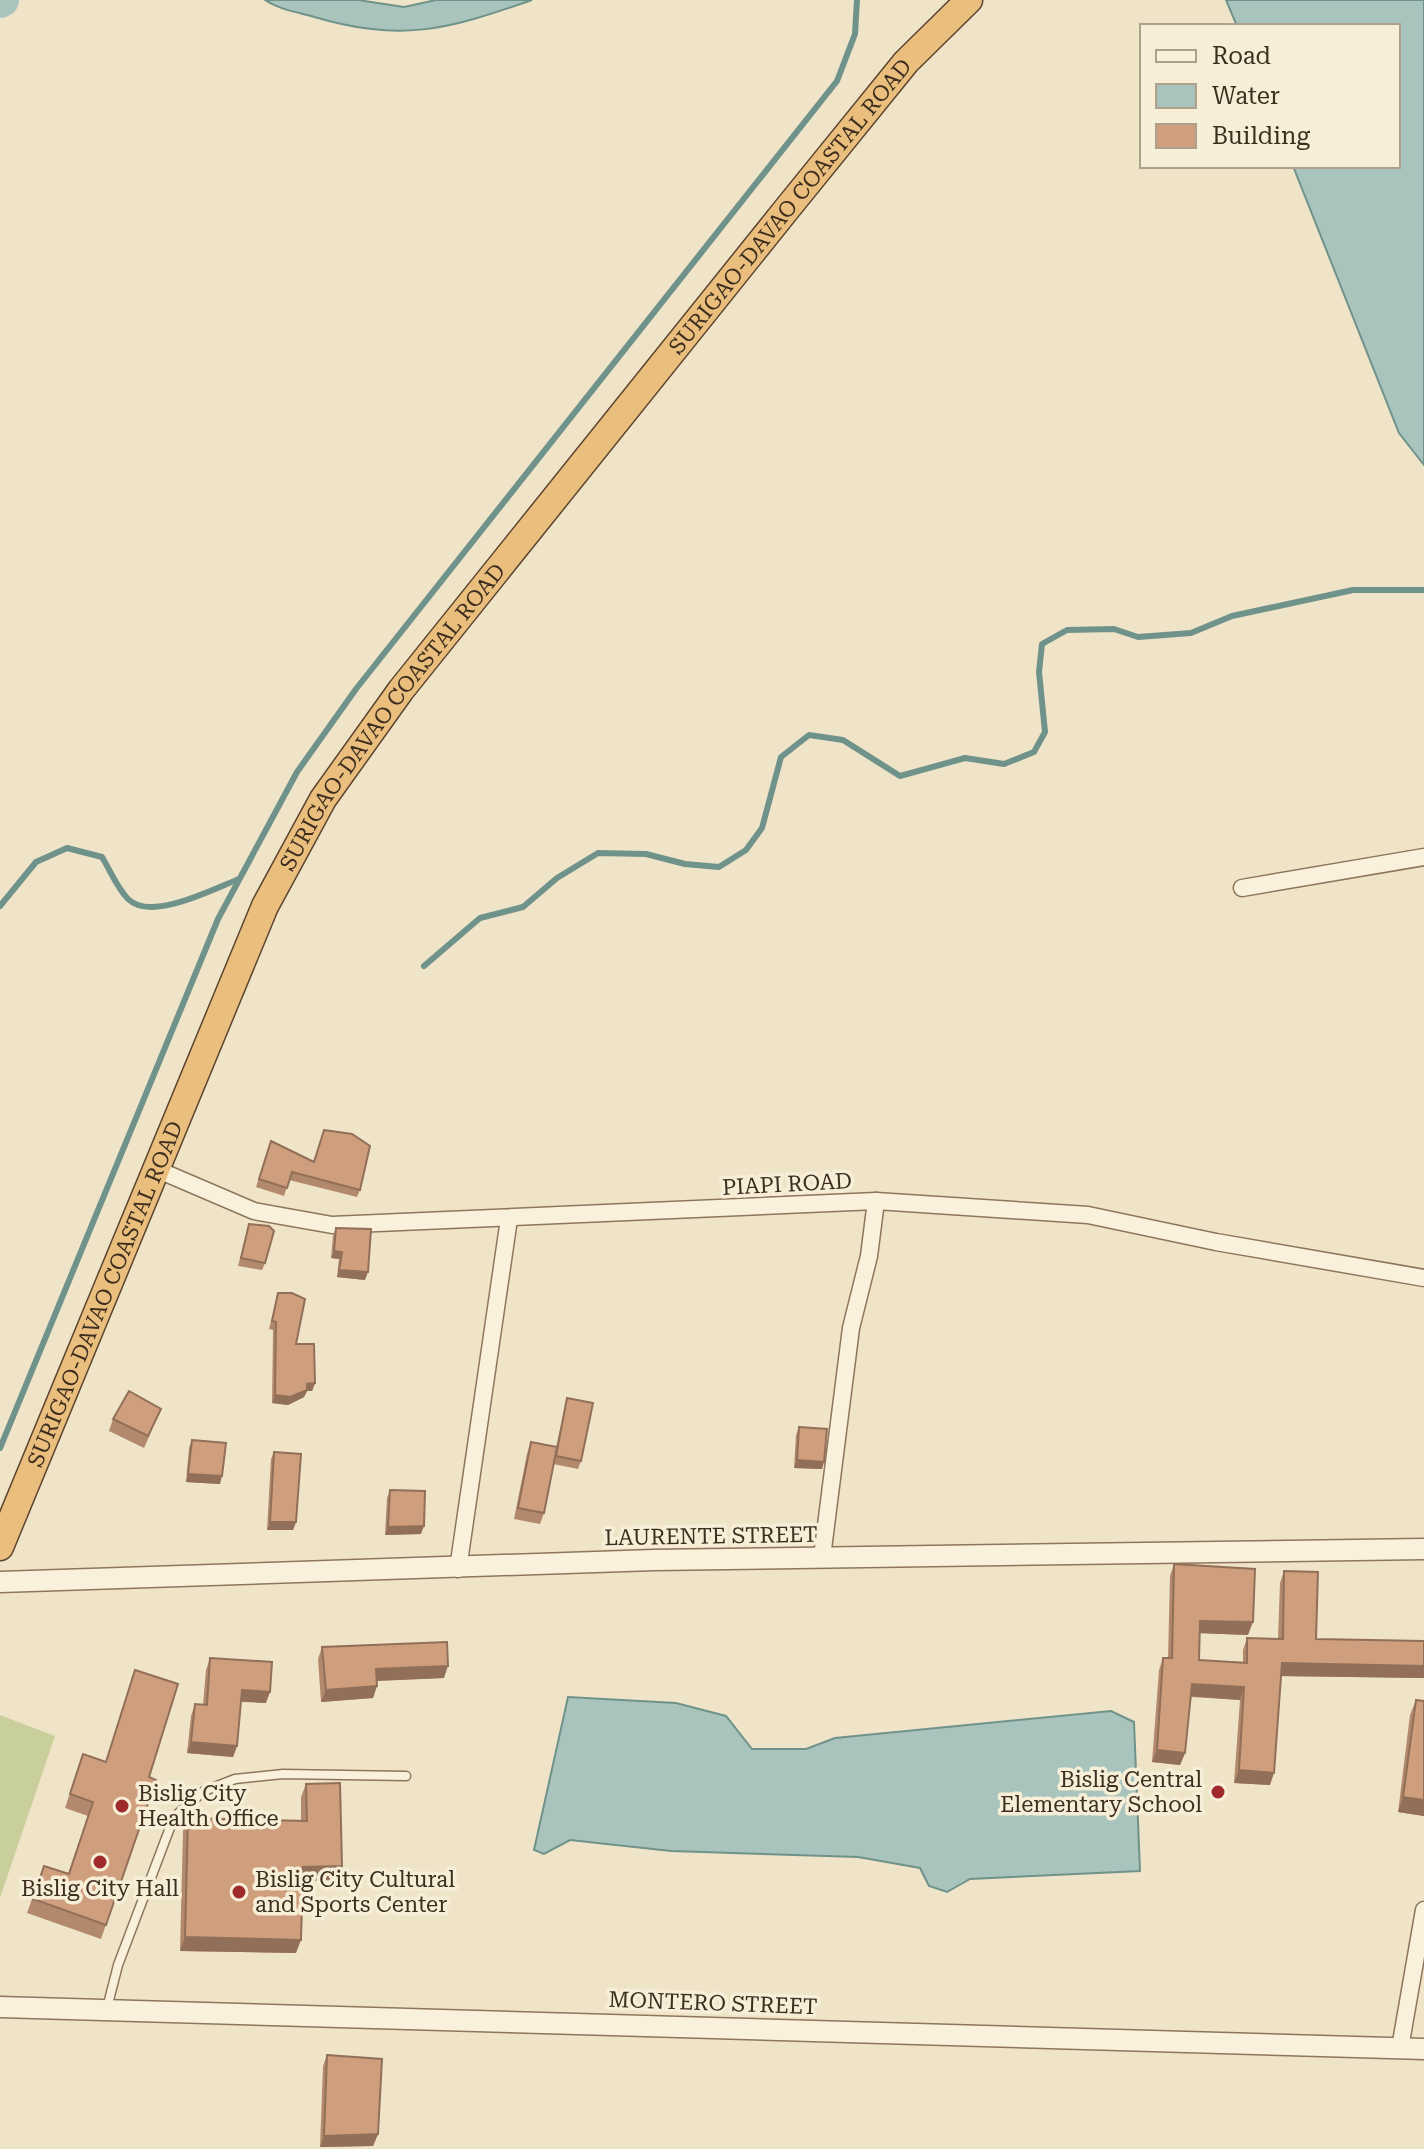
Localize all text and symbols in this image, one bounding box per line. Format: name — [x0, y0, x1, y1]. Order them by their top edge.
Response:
legend — [1140, 24, 1400, 168]
text: Road — [1212, 42, 1271, 70]
street label: SURIGAO-DAVAO COASTAL ROAD — [663, 54, 916, 359]
text: Water — [1212, 82, 1280, 110]
text: Building — [1212, 122, 1310, 150]
street label: SURIGAO-DAVAO COASTAL ROAD — [274, 558, 510, 875]
street label: SURIGAO-DAVAO COASTAL ROAD — [22, 1117, 187, 1470]
street label: PIAPI ROAD — [721, 1168, 853, 1200]
street label: LAURENTE STREET — [604, 1522, 818, 1550]
place label: Bislig Central Elementary School — [1000, 1767, 1202, 1817]
place label: Bislig City Health Office — [138, 1781, 279, 1831]
marker: Bislig Central Elementary School — [1209, 1783, 1227, 1801]
marker: Bislig City Health Office — [113, 1797, 131, 1815]
marker: Bislig City Hall — [91, 1853, 109, 1871]
place label: Bislig City Cultural and Sports Center — [255, 1867, 455, 1917]
place label: Bislig City Hall — [21, 1876, 179, 1901]
marker: Bislig City Cultural and Sports Center — [230, 1883, 248, 1901]
street label: MONTERO STREET — [608, 1987, 818, 2019]

